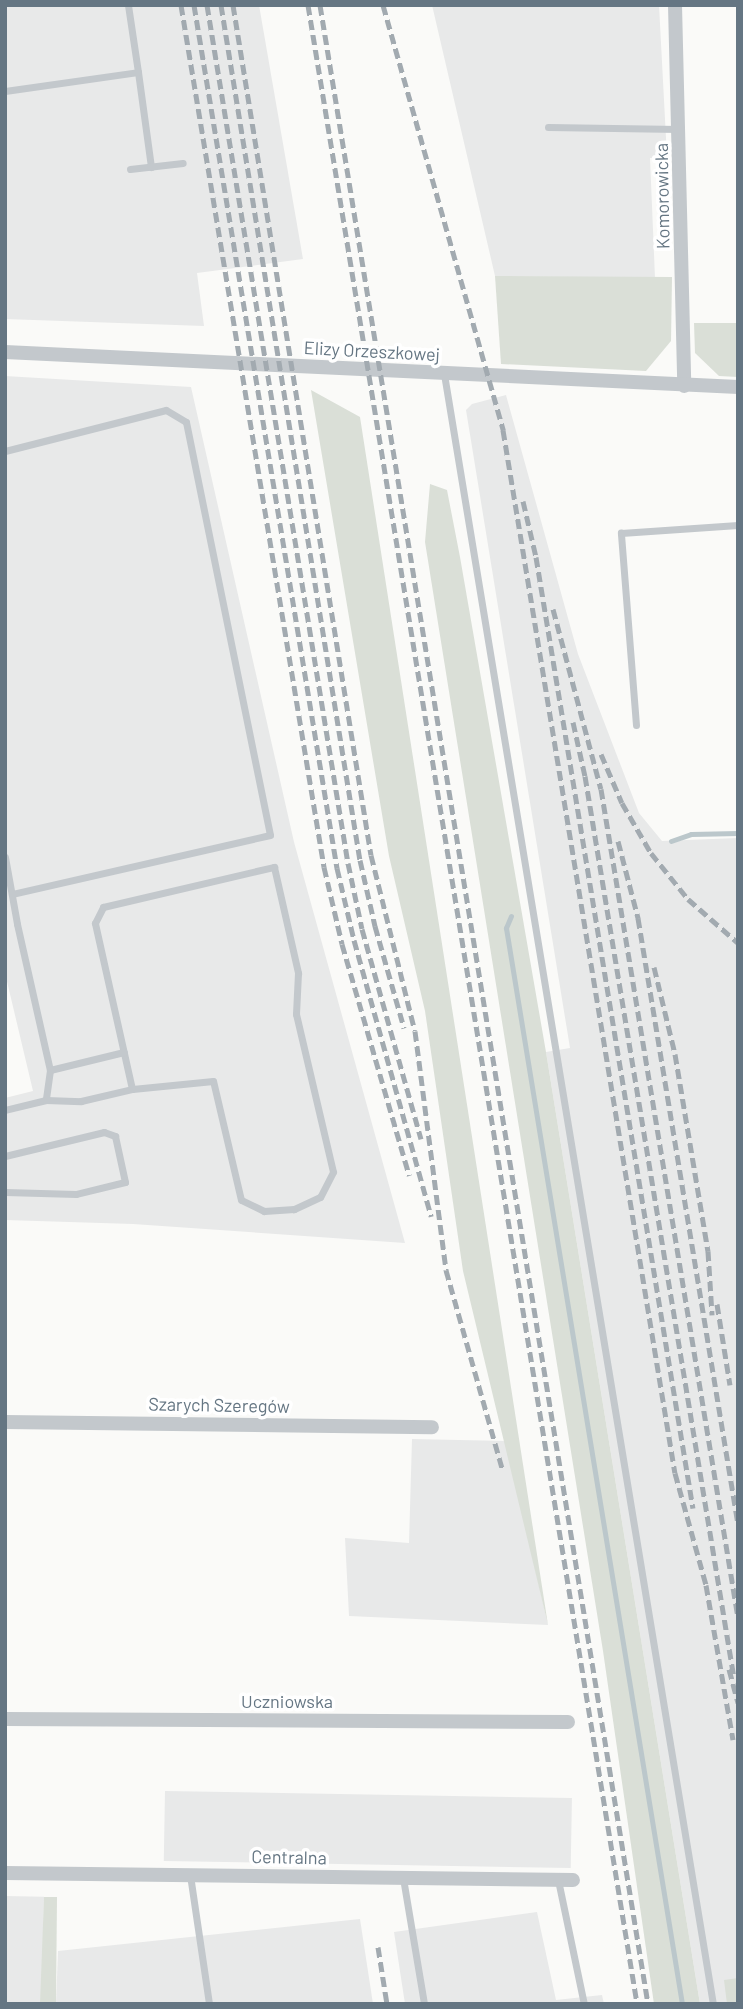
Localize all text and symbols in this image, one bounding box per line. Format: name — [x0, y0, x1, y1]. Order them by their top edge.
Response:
street label: Komorowicka — [650, 143, 674, 249]
street label: Elizy Orzeszkowej — [303, 337, 441, 365]
street label: Szarych Szeregów — [148, 1393, 290, 1417]
street label: Uczniowska — [241, 1690, 333, 1712]
street label: Centralna — [251, 1846, 327, 1868]

